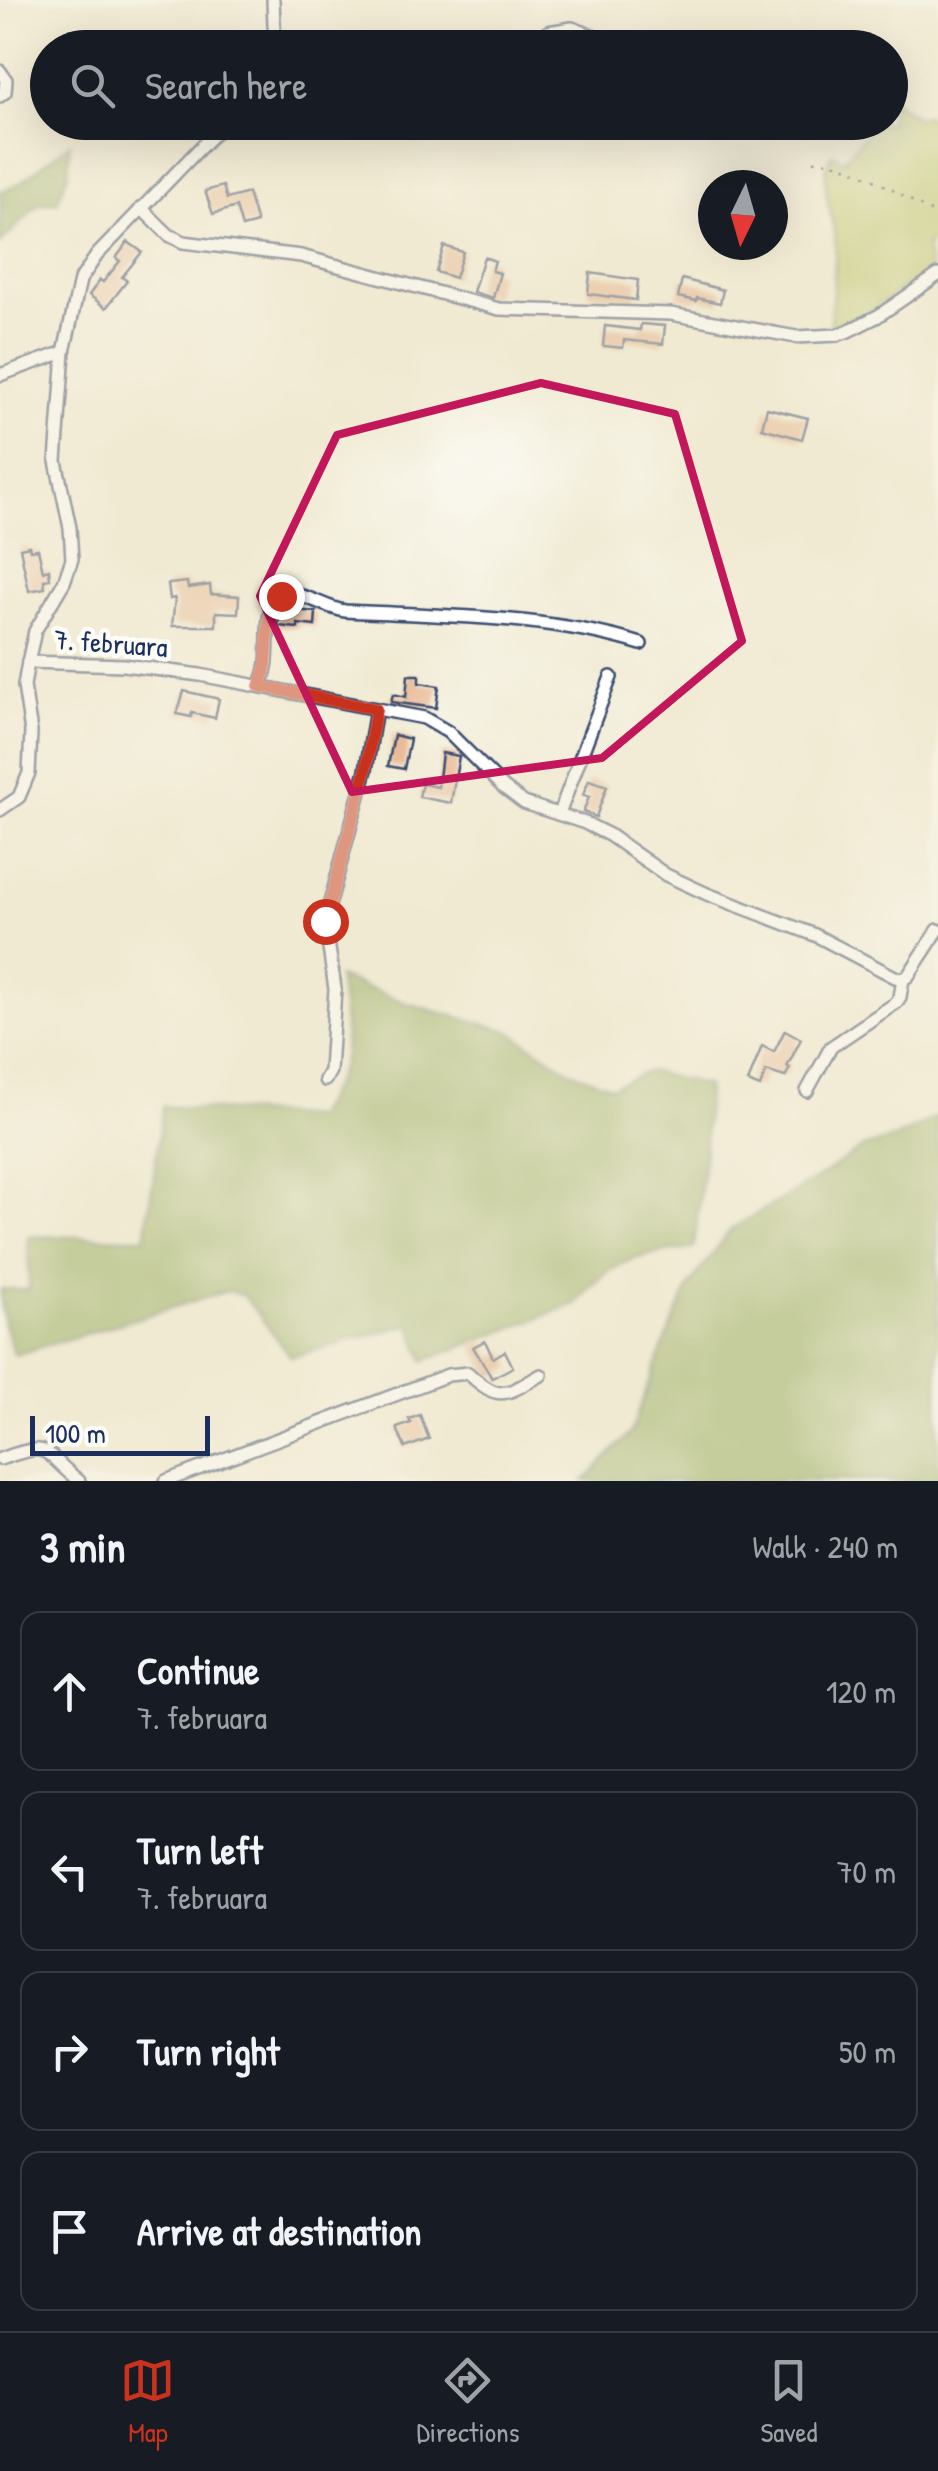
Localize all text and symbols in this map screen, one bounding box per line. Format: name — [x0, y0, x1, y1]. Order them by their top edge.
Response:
search box — [30, 30, 908, 140]
icon: search — [65, 58, 120, 113]
text: Search here — [145, 59, 307, 111]
north arrow — [698, 170, 788, 260]
route end — [259, 574, 305, 620]
street label: 7. februara — [53, 620, 169, 666]
route start — [303, 899, 349, 945]
scale bar — [30, 1411, 210, 1456]
text: 100 m — [45, 1414, 106, 1452]
text: 3 min — [40, 1518, 125, 1575]
text: Walk · 240 m — [752, 1525, 898, 1568]
text: Continue — [137, 1644, 259, 1696]
icon: ahead — [42, 1664, 97, 1719]
text: 120 m — [826, 1670, 896, 1713]
text: 7. februara — [137, 1696, 267, 1739]
text: Turn left — [137, 1824, 262, 1876]
icon: left — [42, 1844, 97, 1899]
text: 70 m — [837, 1850, 896, 1893]
text: 7. februara — [137, 1876, 267, 1919]
icon: right — [42, 2024, 97, 2079]
text: Turn right — [137, 2025, 280, 2077]
text: 50 m — [839, 2030, 896, 2073]
icon: arrive — [42, 2204, 97, 2259]
text: Arrive at destination — [137, 2205, 421, 2257]
tab: Map — [120, 2353, 175, 2451]
tab: Directions — [416, 2353, 519, 2451]
tab: Saved — [760, 2353, 818, 2451]

